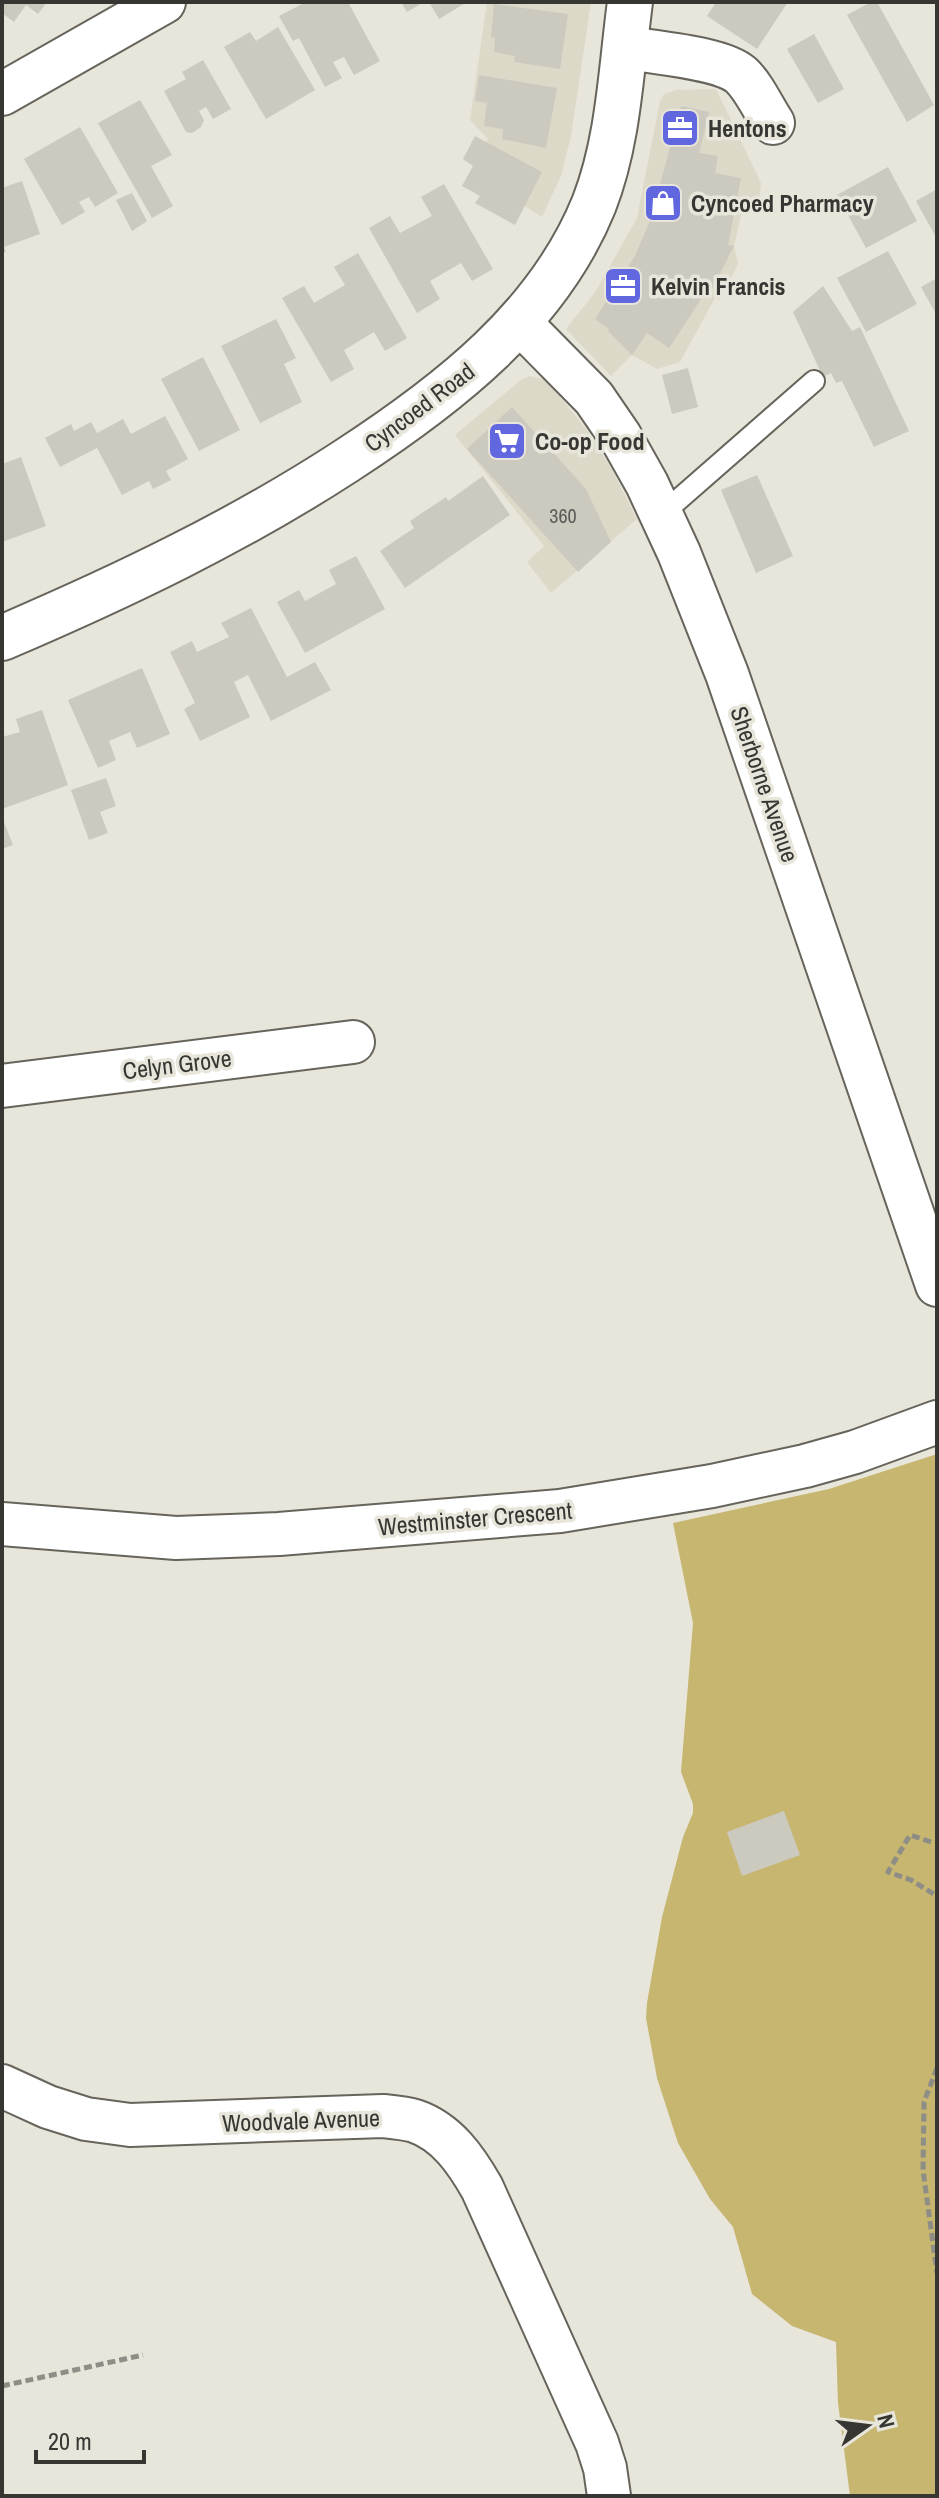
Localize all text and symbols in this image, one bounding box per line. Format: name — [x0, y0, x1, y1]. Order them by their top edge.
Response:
office icon: Hentons — [659, 107, 701, 149]
place label: Hentons — [708, 112, 787, 144]
shop icon: Cyncoed Pharmacy — [642, 182, 684, 224]
place label: Cyncoed Pharmacy — [691, 187, 874, 219]
office icon: Kelvin Francis — [602, 265, 644, 307]
place label: Kelvin Francis — [651, 270, 786, 302]
street label: Cyncoed Road — [357, 355, 481, 459]
supermarket icon: Co-op Food — [486, 420, 528, 462]
place label: Co-op Food — [535, 425, 644, 457]
house number: 360 — [549, 502, 577, 529]
street label: Sherborne Avenue — [723, 702, 807, 866]
street label: Celyn Grove — [121, 1041, 233, 1087]
street label: Westminster Crescent — [377, 1494, 574, 1542]
street label: Woodvale Avenue — [222, 2101, 380, 2139]
north arrow — [827, 2386, 907, 2466]
text: N — [870, 2411, 903, 2431]
scale bar — [36, 2414, 144, 2464]
text: 20 m — [48, 2425, 92, 2457]

